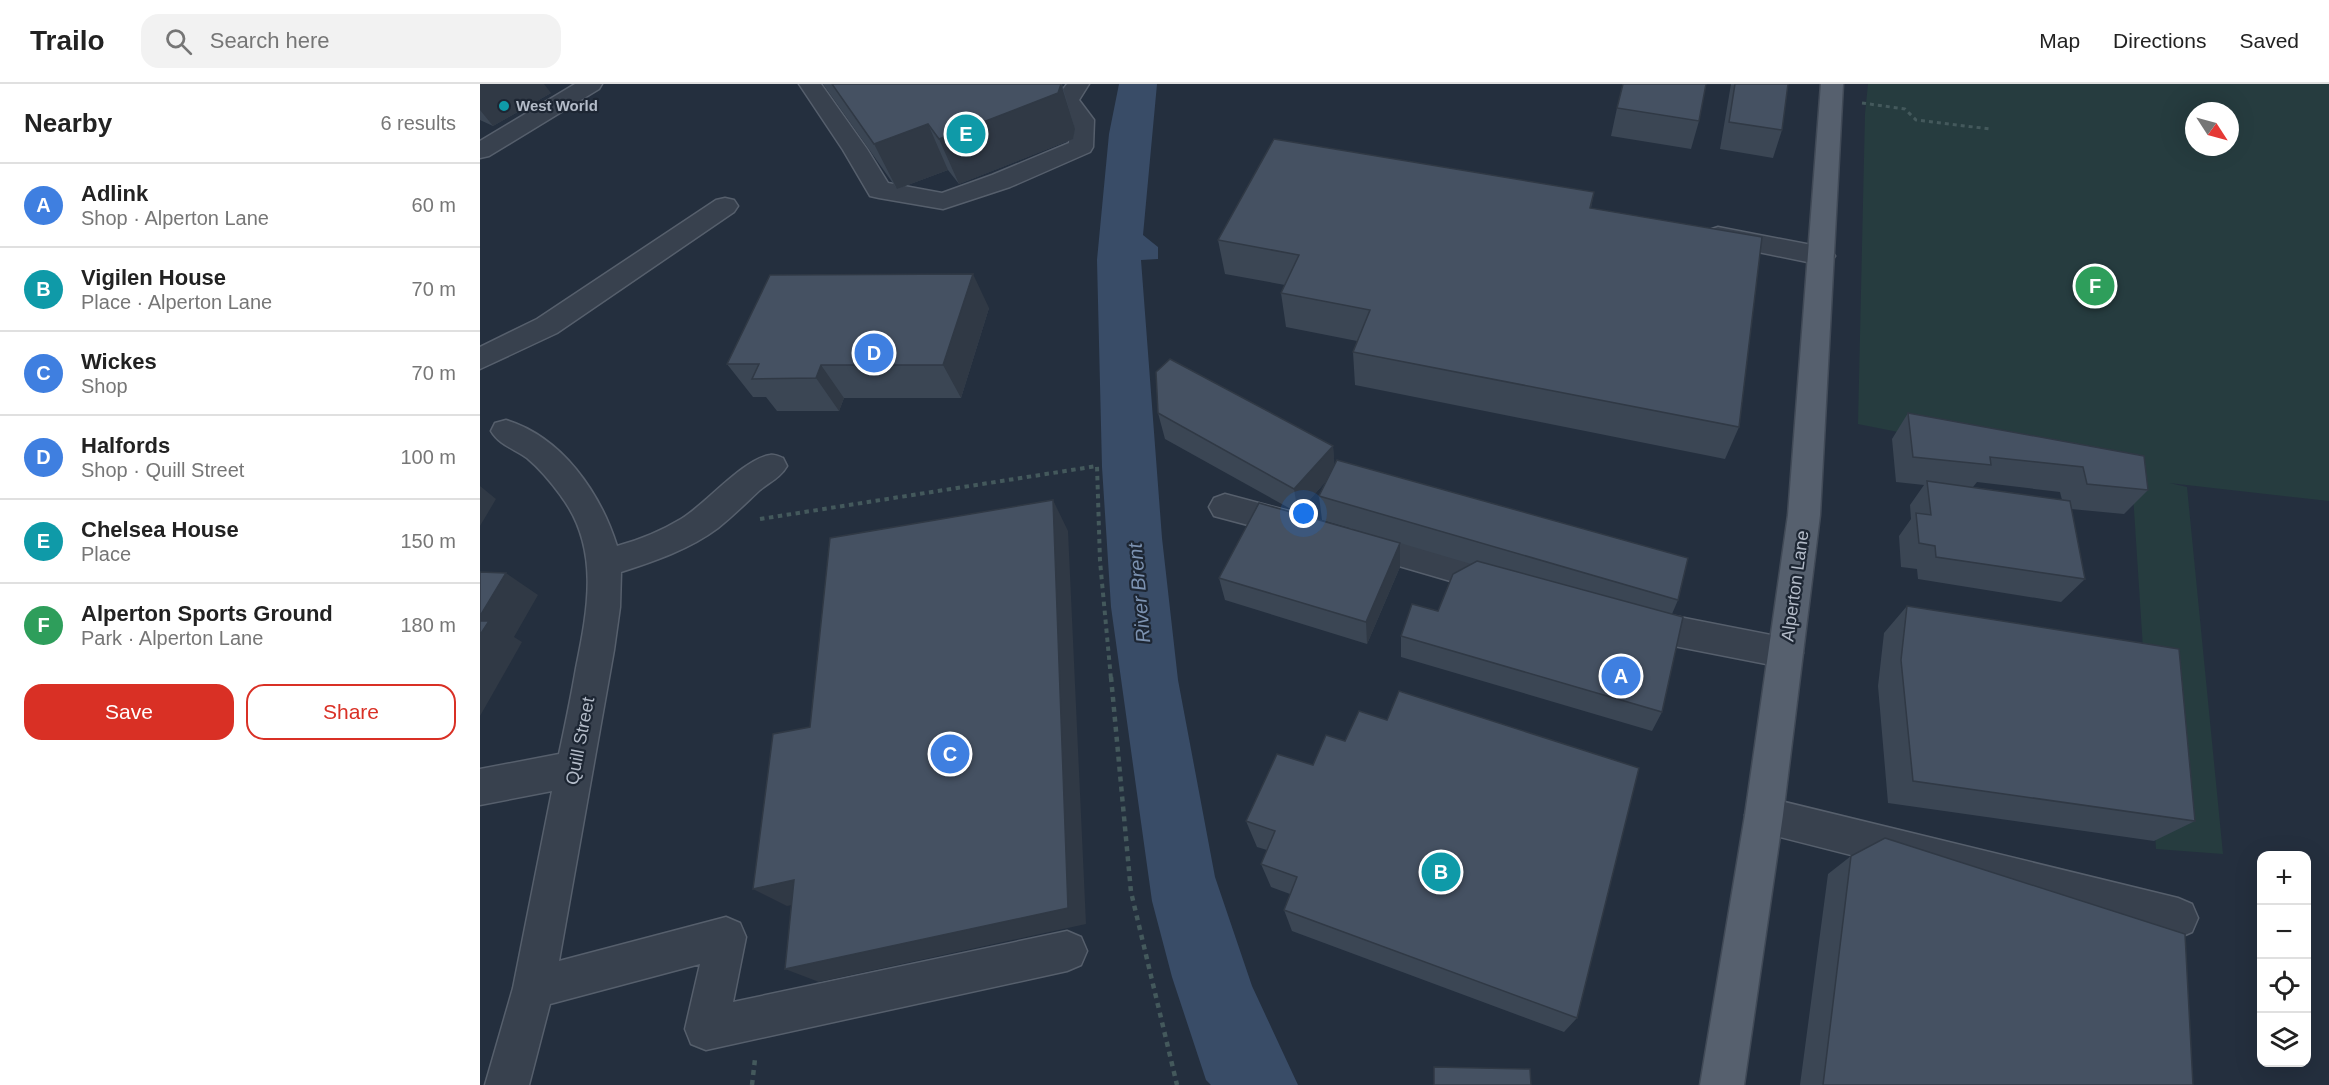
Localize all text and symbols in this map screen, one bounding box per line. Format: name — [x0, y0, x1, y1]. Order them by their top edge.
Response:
search box — [141, 14, 561, 68]
text: Trailo — [30, 25, 105, 56]
icon: search — [162, 25, 195, 58]
text: Search here — [210, 28, 330, 53]
text: Map — [2039, 29, 2080, 52]
text: Directions — [2113, 29, 2206, 52]
text: Saved — [2239, 29, 2299, 52]
place label: West World — [516, 97, 598, 114]
marker: West World — [497, 99, 511, 113]
north arrow — [2185, 102, 2239, 156]
text: Nearby — [24, 108, 112, 138]
text: 6 results — [380, 112, 456, 134]
pin: E — [946, 112, 986, 156]
text: Adlink — [81, 181, 148, 206]
text: A — [36, 194, 51, 216]
text: 60 m — [412, 194, 456, 216]
text: Shop · Alperton Lane — [81, 207, 269, 229]
pin: F — [2076, 264, 2114, 308]
text: Vigilen House — [81, 265, 226, 290]
text: B — [36, 278, 51, 300]
text: 70 m — [412, 278, 456, 300]
text: Place · Alperton Lane — [81, 291, 272, 313]
pin: D — [854, 330, 894, 376]
text: Wickes — [81, 349, 157, 374]
text: C — [36, 362, 51, 384]
text: 70 m — [412, 362, 456, 384]
text: Shop — [81, 375, 128, 397]
text: Halfords — [81, 433, 170, 458]
text: D — [36, 446, 51, 468]
text: 100 m — [400, 446, 456, 468]
text: Shop · Quill Street — [81, 459, 244, 481]
your location — [1289, 499, 1318, 528]
text: Chelsea House — [81, 517, 239, 542]
street label: Alperton Lane — [1777, 529, 1813, 643]
text: E — [37, 530, 50, 552]
text: 150 m — [400, 530, 456, 552]
water label: River Brent — [1124, 541, 1154, 644]
text: Place — [81, 543, 131, 565]
text: Alperton Sports Ground — [81, 601, 333, 626]
text: F — [37, 614, 50, 636]
text: 180 m — [400, 614, 456, 636]
text: Park · Alperton Lane — [81, 627, 263, 649]
pin: A — [1602, 654, 1640, 698]
button: Save — [24, 684, 234, 740]
button: Share — [246, 684, 456, 740]
street label: Quill Street — [562, 695, 598, 787]
pin: C — [930, 732, 970, 776]
pin: B — [1422, 850, 1460, 894]
map controls — [2257, 851, 2311, 1067]
button: + — [2257, 851, 2311, 905]
button: − — [2257, 905, 2311, 959]
button: locate — [2257, 959, 2311, 1013]
button: layers — [2257, 1013, 2311, 1067]

